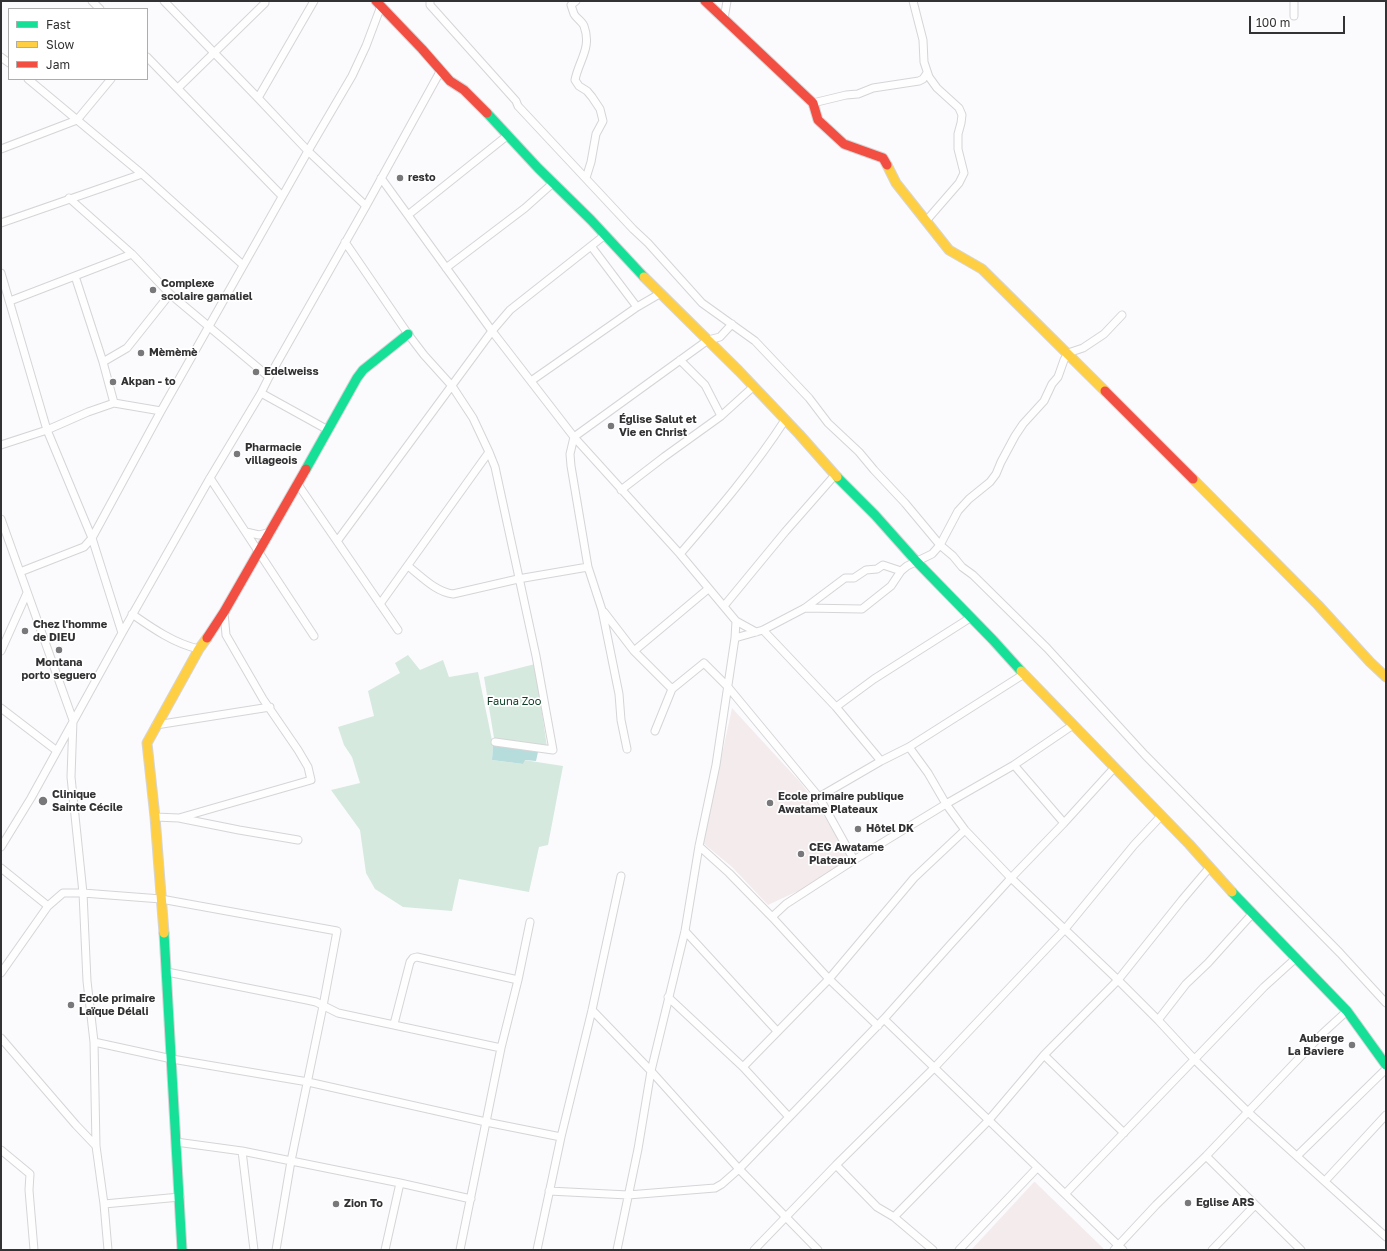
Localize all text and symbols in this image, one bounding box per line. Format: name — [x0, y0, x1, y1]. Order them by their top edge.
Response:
legend — [8, 8, 148, 80]
scale bar — [1251, 8, 1347, 34]
text: 100 m — [1256, 15, 1290, 30]
text: Fast — [46, 17, 71, 32]
text: Slow — [46, 37, 74, 52]
text: Jam — [46, 57, 70, 72]
place label: resto — [408, 171, 436, 185]
marker: resto — [395, 173, 405, 183]
place label: Complexe scolaire gamaliel — [161, 277, 253, 303]
marker: Complexe scolaire gamaliel — [148, 285, 158, 295]
place label: Mèmèmè — [149, 346, 198, 360]
marker: Mèmèmè — [136, 348, 146, 358]
place label: Edelweiss — [264, 365, 319, 379]
marker: Edelweiss — [251, 367, 261, 377]
place label: Akpan - to — [121, 375, 176, 389]
marker: Akpan - to — [108, 377, 118, 387]
place label: Église Salut et Vie en Christ — [619, 413, 697, 439]
marker: Église Salut et Vie en Christ — [606, 421, 616, 431]
place label: Pharmacie villageois — [245, 441, 302, 467]
marker: Pharmacie villageois — [232, 449, 242, 459]
place label: Chez l'homme de DIEU — [33, 618, 107, 644]
marker: Chez l'homme de DIEU — [20, 626, 30, 636]
marker: Montana porto seguero — [54, 645, 64, 655]
place label: Montana porto seguero — [22, 656, 96, 682]
park label: Fauna Zoo — [487, 695, 541, 709]
place label: Clinique Sainte Cécile — [52, 788, 123, 814]
place label: Ecole primaire publique Awatame Plateaux — [778, 790, 904, 816]
marker: Clinique Sainte Cécile — [37, 795, 49, 807]
marker: Ecole primaire publique Awatame Plateaux — [765, 798, 775, 808]
place label: Hôtel DK — [866, 822, 914, 836]
marker: Hôtel DK — [853, 824, 863, 834]
place label: CEG Awatame Plateaux — [809, 841, 884, 867]
marker: CEG Awatame Plateaux — [796, 849, 806, 859]
place label: Ecole primaire Laïque Délali — [79, 992, 155, 1018]
marker: Ecole primaire Laïque Délali — [66, 1000, 76, 1010]
place label: Auberge La Baviere — [1288, 1032, 1344, 1058]
marker: Auberge La Baviere — [1347, 1040, 1357, 1050]
place label: Eglise ARS — [1196, 1196, 1254, 1210]
place label: Zion To — [344, 1197, 383, 1211]
marker: Eglise ARS — [1183, 1198, 1193, 1208]
marker: Zion To — [331, 1199, 341, 1209]

